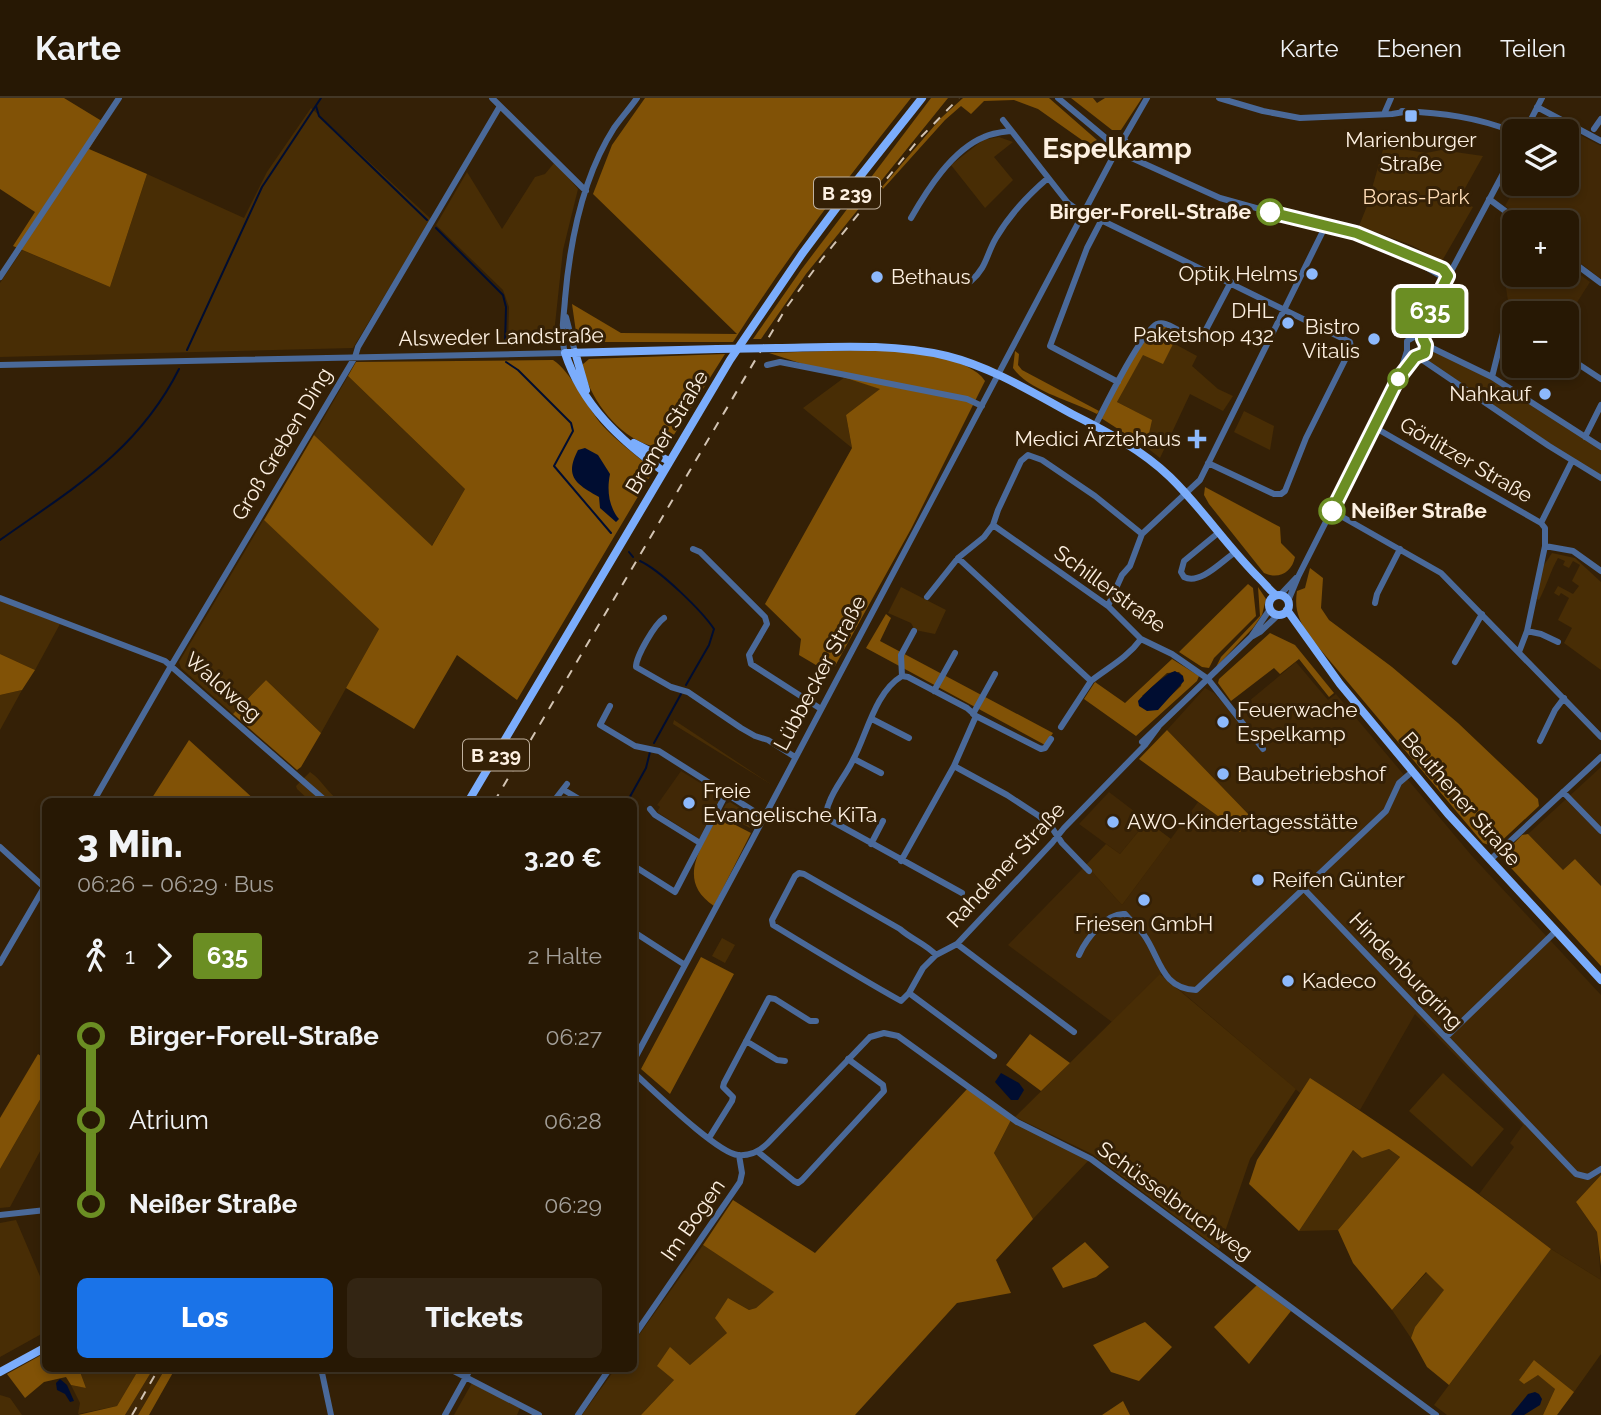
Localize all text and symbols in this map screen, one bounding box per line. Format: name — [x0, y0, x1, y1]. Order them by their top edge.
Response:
text: Karte — [35, 29, 121, 68]
text: Karte — [1280, 34, 1339, 63]
text: Ebenen — [1377, 34, 1462, 63]
text: Teilen — [1500, 34, 1566, 63]
marker: Marienburger Straße — [1403, 108, 1419, 124]
map controls — [1502, 119, 1579, 378]
button: layers — [1502, 119, 1579, 196]
place label: Marienburger Straße — [1345, 127, 1477, 176]
district label: Espelkamp — [1042, 132, 1192, 165]
road number: B 239 — [814, 178, 880, 208]
park label: Boras-Park — [1362, 184, 1470, 209]
place label: Birger-Forell-Straße — [1049, 199, 1251, 224]
marker: Birger-Forell-Straße — [1257, 199, 1283, 225]
button: + — [1502, 210, 1579, 287]
place label: Optik Helms — [1179, 261, 1298, 286]
place label: Bethaus — [891, 264, 971, 289]
marker: Optik Helms — [1304, 266, 1320, 282]
marker: Bethaus — [869, 269, 885, 285]
line badge: 635 — [1390, 288, 1470, 334]
text: 635 — [1409, 296, 1451, 325]
place label: DHL Paketshop 432 — [1133, 298, 1274, 347]
button: − — [1502, 301, 1579, 378]
place label: Bistro Vitalis — [1302, 314, 1360, 363]
marker: DHL Paketshop 432 — [1280, 315, 1296, 331]
street label: Alsweder Landstraße — [398, 322, 604, 351]
marker: Bistro Vitalis — [1366, 331, 1382, 347]
street label: Groß Greben Ding — [226, 363, 337, 525]
street label: Bremer Straße — [620, 366, 713, 498]
unlabelled marker — [1388, 369, 1408, 389]
place label: Nahkauf — [1449, 381, 1532, 406]
marker: Nahkauf — [1537, 386, 1553, 402]
street label: Görlitzer Straße — [1395, 411, 1537, 508]
place label: Medici Ärztehaus — [1015, 426, 1181, 451]
marker: Medici Ärztehaus — [1187, 429, 1207, 449]
marker: Neißer Straße — [1319, 498, 1345, 524]
place label: Neißer Straße — [1351, 498, 1487, 523]
street label: Schillerstraße — [1050, 540, 1171, 638]
street label: Lübbecker Straße — [768, 591, 871, 754]
street label: Waldweg — [180, 647, 267, 727]
place label: Feuerwache Espelkamp — [1237, 697, 1358, 746]
marker: Feuerwache Espelkamp — [1215, 714, 1231, 730]
street label: Beuthener Straße — [1396, 727, 1526, 871]
road number: B 239 — [463, 740, 529, 770]
place label: Baubetriebshof — [1237, 761, 1387, 786]
marker: Baubetriebshof — [1215, 766, 1231, 782]
place label: Freie Evangelische KiTa — [703, 778, 877, 827]
marker: Freie Evangelische KiTa — [681, 795, 697, 811]
street label: Rahdener Straße — [941, 797, 1070, 932]
place label: AWO-Kindertagesstätte — [1127, 809, 1358, 834]
marker: AWO-Kindertagesstätte — [1105, 814, 1121, 830]
text: 3 Min. — [77, 821, 183, 866]
text: 3.20 € — [524, 843, 602, 873]
place label: Reifen Günter — [1272, 867, 1406, 892]
text: 06:26 – 06:29 · Bus — [77, 870, 274, 897]
marker: Reifen Günter — [1250, 872, 1266, 888]
marker: Friesen GmbH — [1136, 892, 1152, 908]
street label: Hindenburgring — [1344, 907, 1468, 1034]
place label: Friesen GmbH — [1075, 911, 1213, 936]
icon: walk — [77, 937, 115, 975]
icon: forward — [145, 937, 183, 975]
text: 635 — [207, 941, 248, 970]
text: 1 — [125, 942, 135, 969]
text: 2 Halte — [527, 942, 602, 969]
place label: Kadeco — [1302, 968, 1376, 993]
marker: Kadeco — [1280, 973, 1296, 989]
text: Birger-Forell-Straße — [129, 1021, 379, 1051]
text: 06:27 — [545, 1023, 602, 1050]
text: Atrium — [129, 1105, 209, 1135]
text: 06:28 — [544, 1107, 602, 1134]
street label: Schüsselbruchweg — [1093, 1136, 1258, 1265]
street label: Im Bogen — [655, 1174, 730, 1265]
text: Neißer Straße — [129, 1189, 297, 1219]
text: 06:29 — [544, 1191, 602, 1218]
button: Los — [77, 1278, 333, 1358]
button: Tickets — [347, 1278, 602, 1358]

